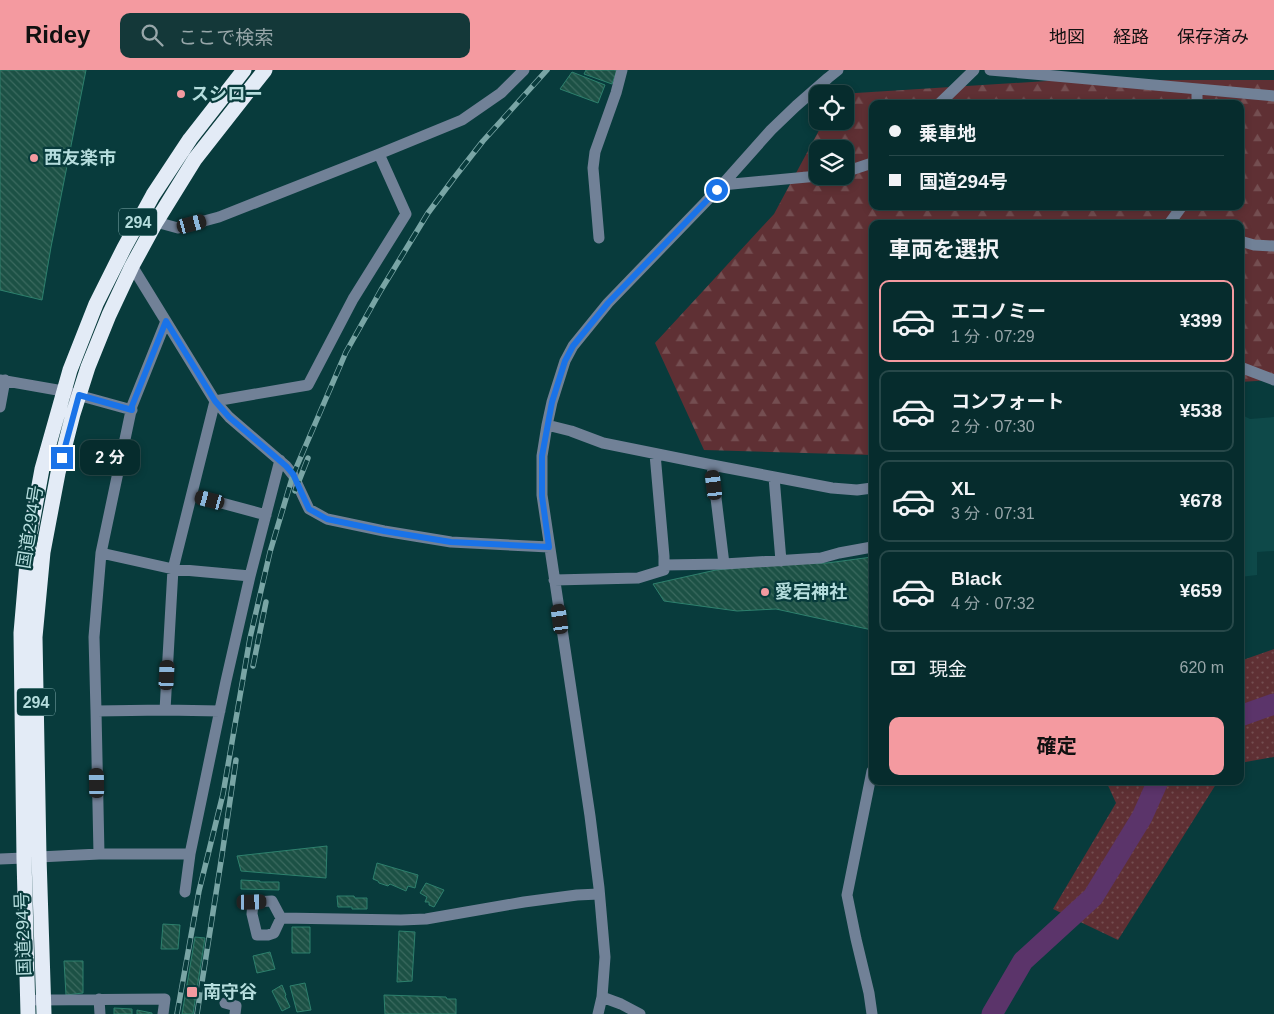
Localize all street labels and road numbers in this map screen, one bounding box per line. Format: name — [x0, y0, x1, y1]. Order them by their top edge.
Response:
road number: 294 — [119, 208, 157, 236]
street label: 国道294号 — [14, 484, 46, 570]
road number: 294 — [17, 688, 55, 716]
street label: 国道294号 — [12, 892, 34, 976]

